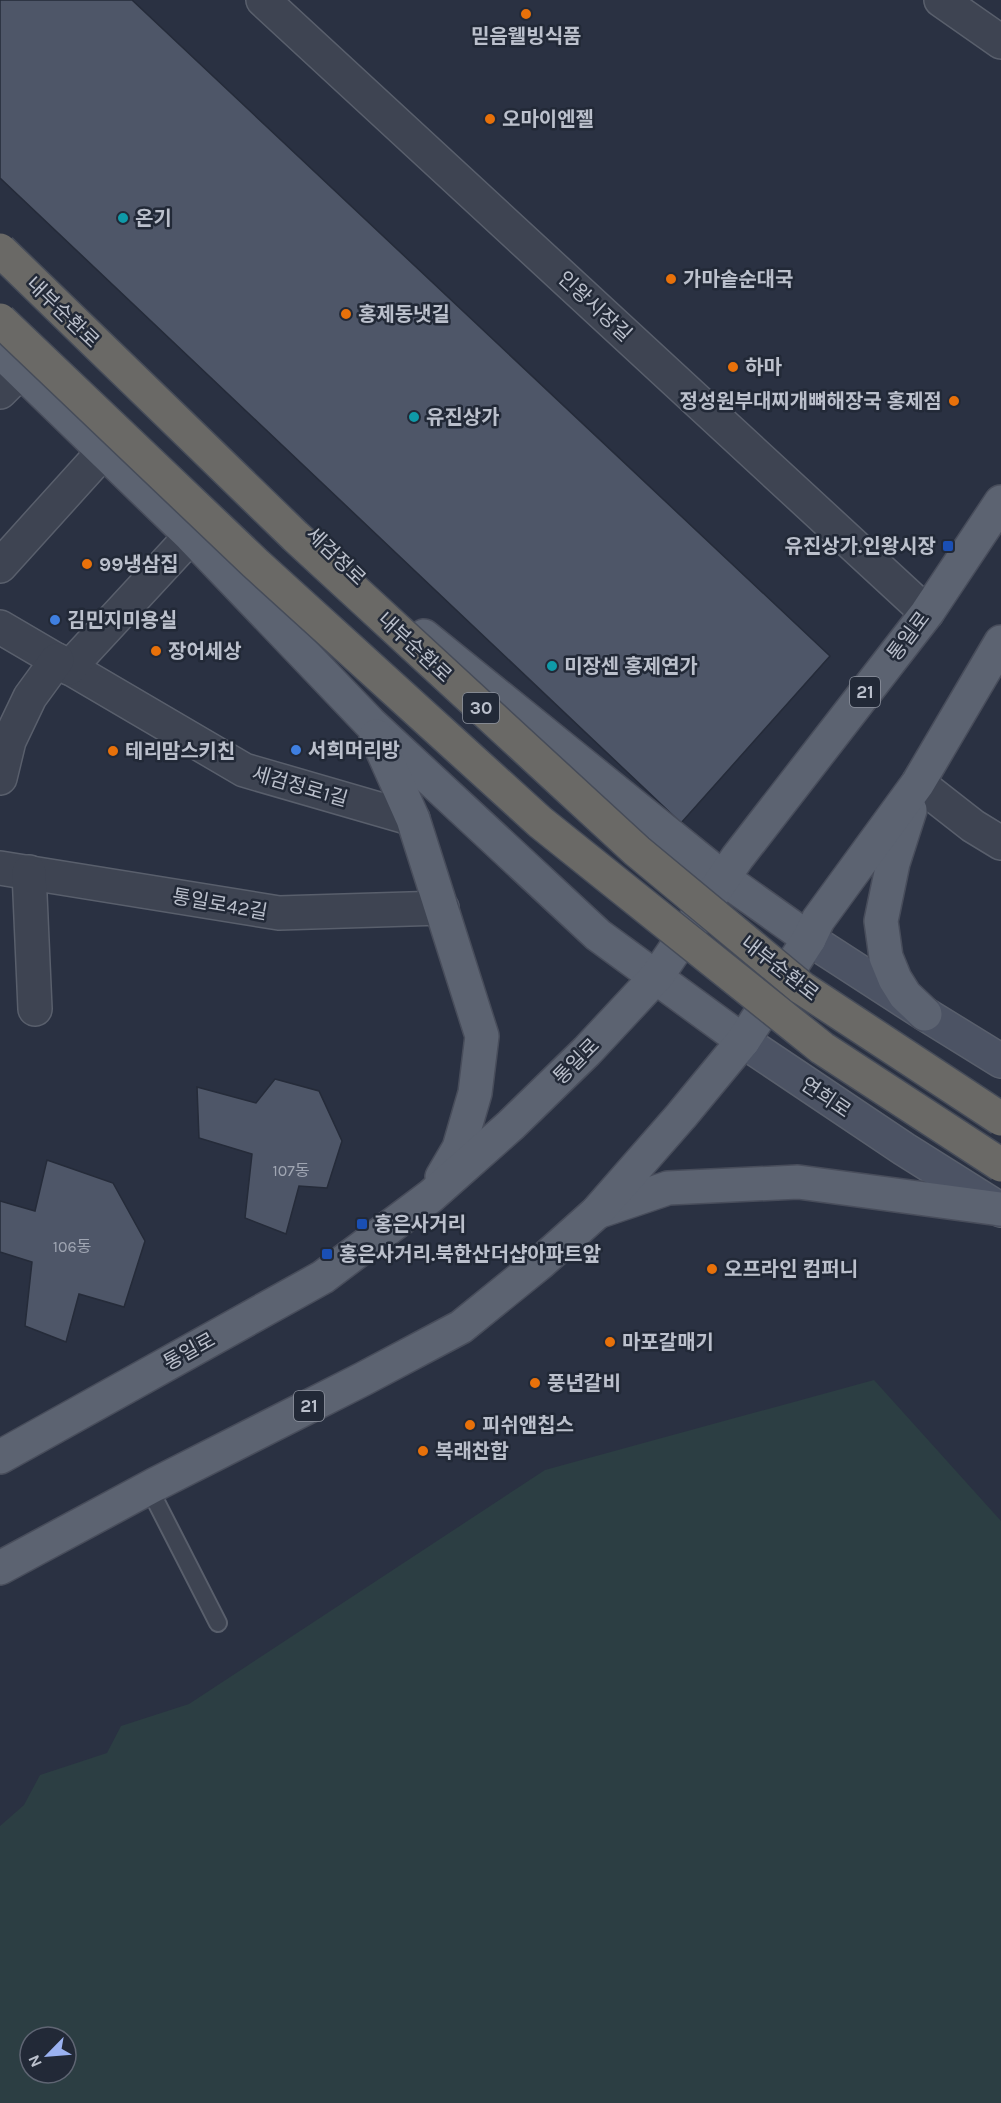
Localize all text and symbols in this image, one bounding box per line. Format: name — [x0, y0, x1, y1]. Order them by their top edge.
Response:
marker: 믿음웰빙식품 — [519, 7, 533, 21]
place label: 믿음웰빙식품 — [471, 25, 581, 48]
place label: 오마이엔젤 — [502, 108, 594, 131]
marker: 오마이엔젤 — [483, 112, 497, 126]
place label: 온기 — [135, 207, 172, 230]
marker: 온기 — [116, 211, 130, 225]
street label: 인왕시장길 — [553, 267, 636, 346]
place label: 가마솥순대국 — [683, 268, 793, 291]
street label: 내부순환로 — [22, 272, 104, 353]
marker: 가마솥순대국 — [664, 272, 678, 286]
place label: 홍제동냇길 — [358, 303, 450, 326]
marker: 홍제동냇길 — [339, 307, 353, 321]
place label: 하마 — [745, 356, 782, 379]
marker: 하마 — [726, 360, 740, 374]
place label: 정성원부대찌개뼈해장국 홍제점 — [679, 390, 942, 413]
marker: 정성원부대찌개뼈해장국 홍제점 — [947, 394, 961, 408]
place label: 유진상가 — [426, 406, 500, 429]
marker: 유진상가 — [407, 410, 421, 424]
street label: 세검정로 — [301, 523, 370, 590]
place label: 유진상가.인왕시장 — [785, 535, 936, 558]
marker: 유진상가.인왕시장 — [941, 539, 955, 553]
place label: 99냉삼집 — [99, 553, 179, 576]
marker: 99냉삼집 — [80, 557, 94, 571]
street label: 통일로 — [883, 607, 934, 665]
street label: 내부순환로 — [373, 608, 456, 687]
place label: 김민지미용실 — [67, 609, 177, 632]
marker: 김민지미용실 — [48, 613, 62, 627]
place label: 장어세상 — [168, 640, 242, 663]
marker: 장어세상 — [149, 644, 163, 658]
place label: 미장센 홍제연가 — [564, 655, 698, 678]
marker: 미장센 홍제연가 — [545, 659, 559, 673]
road number: 21 — [850, 677, 880, 707]
road number: 30 — [463, 693, 499, 723]
place label: 서희머리방 — [308, 739, 400, 762]
place label: 테리맘스키친 — [125, 740, 235, 763]
marker: 서희머리방 — [289, 743, 303, 757]
marker: 테리맘스키친 — [106, 744, 120, 758]
street label: 세검정로1길 — [249, 762, 350, 811]
street label: 통일로42길 — [170, 885, 269, 924]
street label: 내부순환로 — [736, 931, 823, 1006]
street label: 통일로 — [549, 1034, 604, 1089]
street label: 연희로 — [796, 1072, 855, 1122]
house number: 107동 — [272, 1161, 310, 1180]
place label: 홍은사거리 — [374, 1213, 466, 1236]
marker: 홍은사거리 — [355, 1217, 369, 1231]
house number: 106동 — [53, 1237, 92, 1256]
place label: 홍은사거리.북한산더샵아파트앞 — [339, 1243, 601, 1266]
marker: 홍은사거리.북한산더샵아파트앞 — [320, 1247, 334, 1261]
place label: 오프라인 컴퍼니 — [724, 1258, 858, 1281]
marker: 오프라인 컴퍼니 — [705, 1262, 719, 1276]
street label: 통일로 — [160, 1328, 219, 1375]
place label: 마포갈매기 — [622, 1331, 714, 1354]
marker: 마포갈매기 — [603, 1335, 617, 1349]
place label: 풍년갈비 — [547, 1372, 621, 1395]
marker: 풍년갈비 — [528, 1376, 542, 1390]
road number: 21 — [294, 1391, 324, 1421]
place label: 피쉬앤칩스 — [482, 1414, 574, 1437]
marker: 피쉬앤칩스 — [463, 1418, 477, 1432]
place label: 복래찬합 — [435, 1440, 509, 1463]
marker: 복래찬합 — [416, 1444, 430, 1458]
north arrow — [18, 2025, 78, 2085]
text: N — [24, 2052, 46, 2070]

